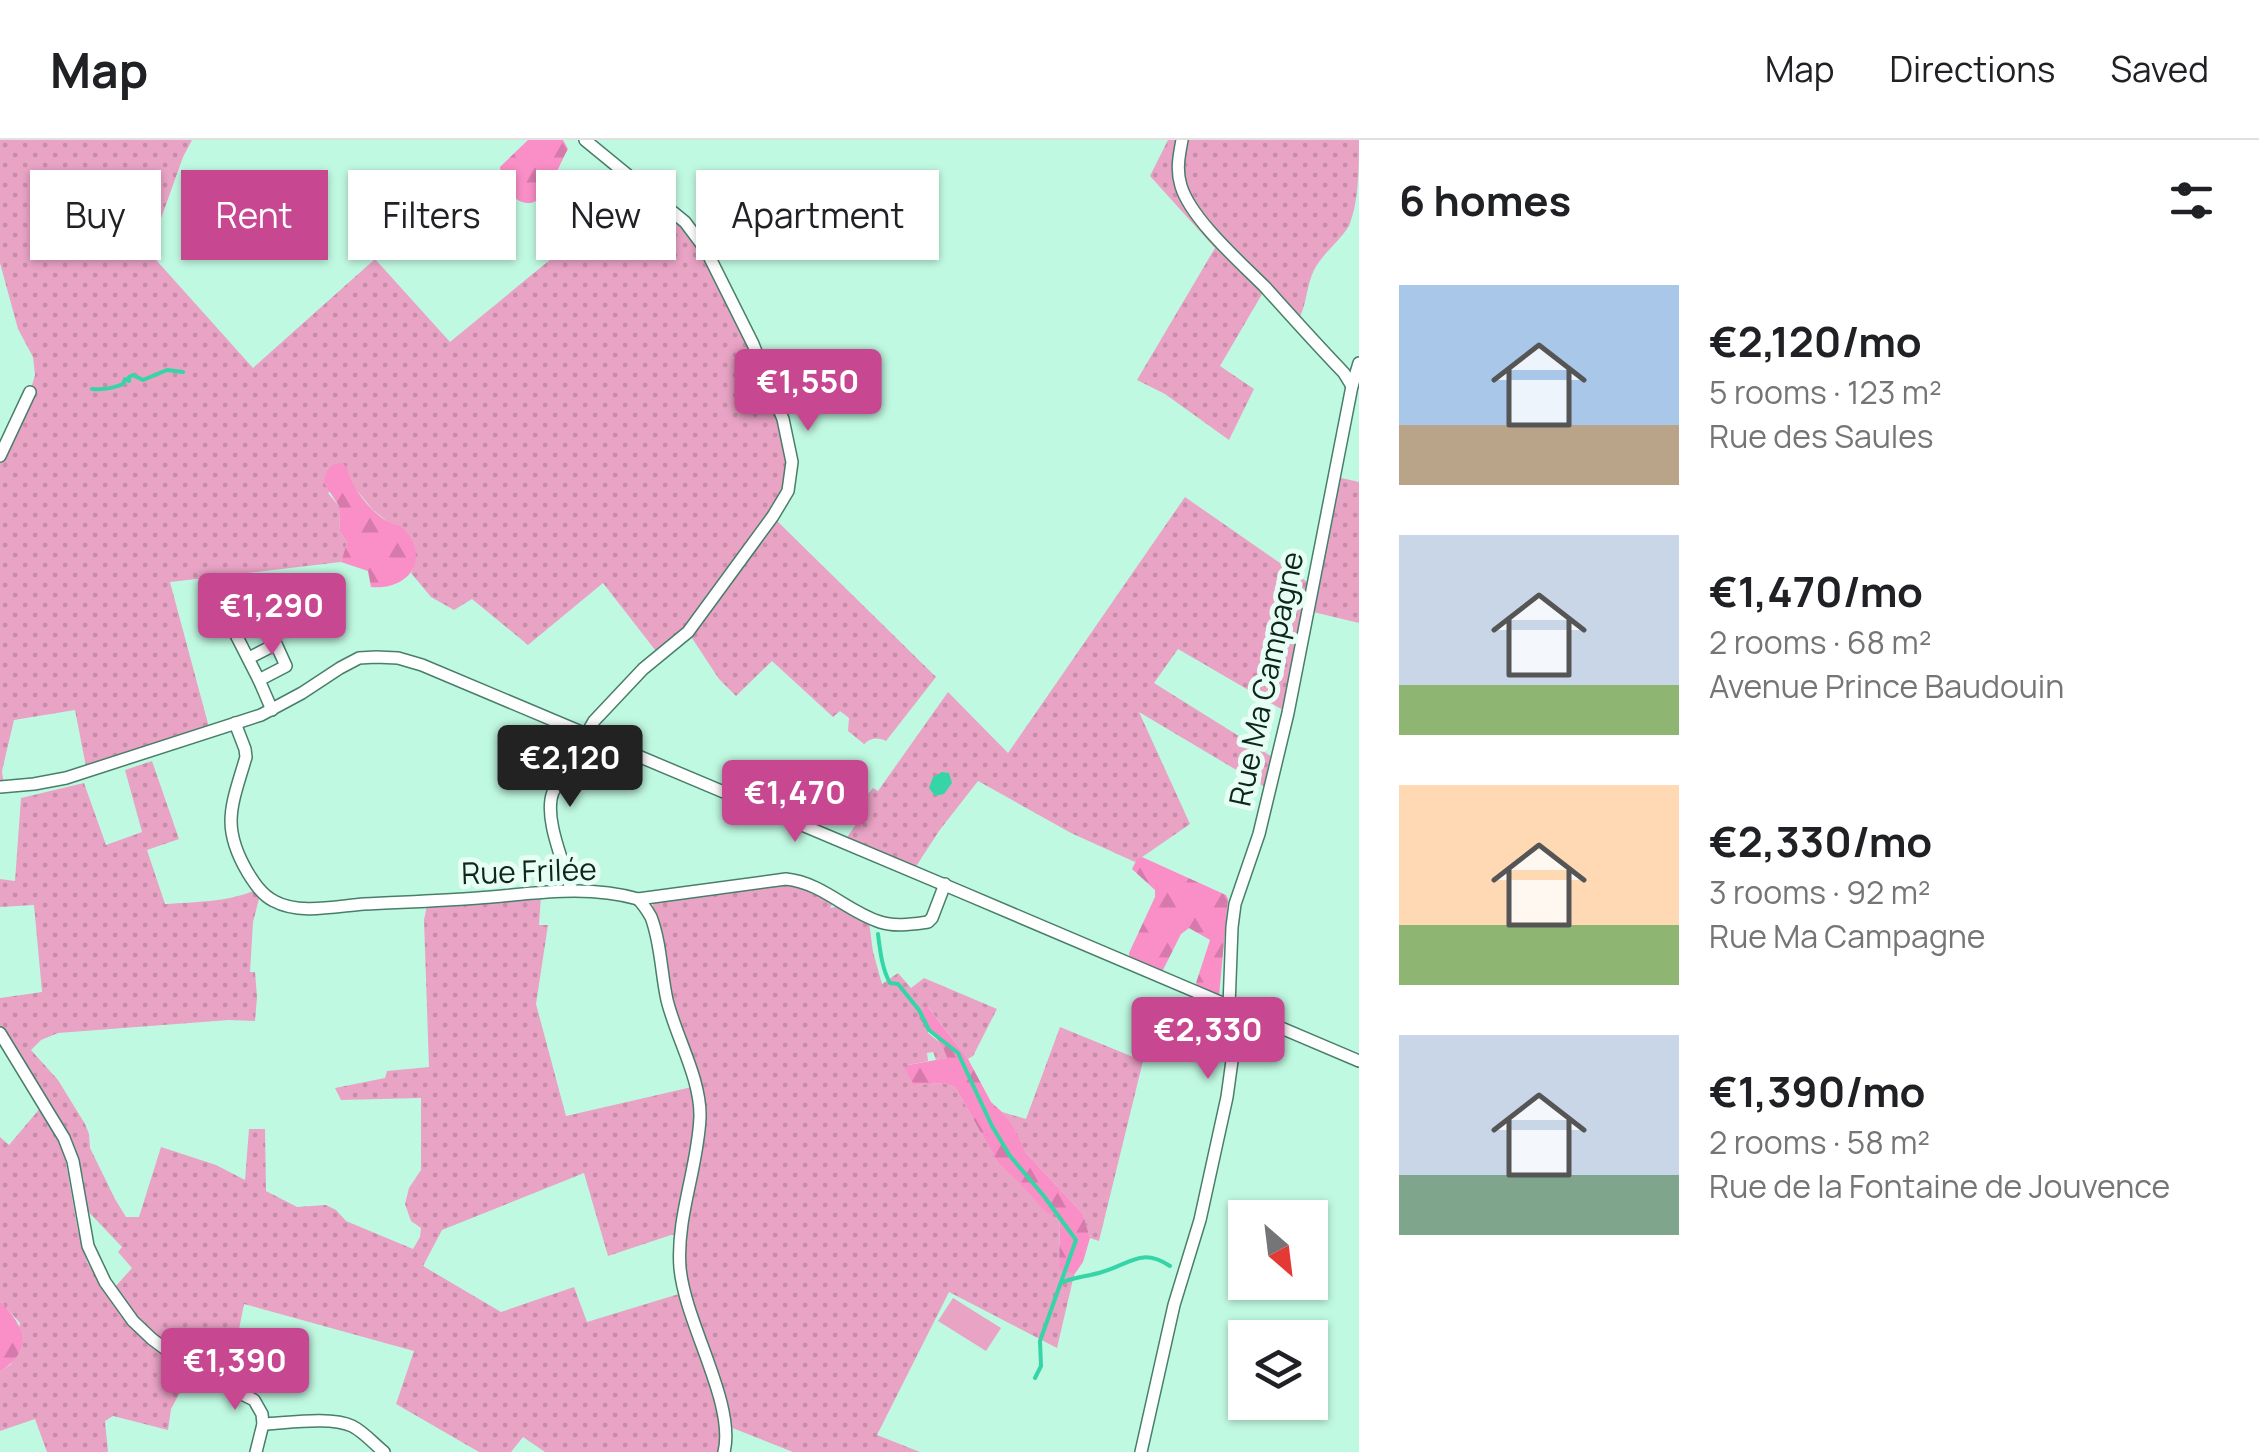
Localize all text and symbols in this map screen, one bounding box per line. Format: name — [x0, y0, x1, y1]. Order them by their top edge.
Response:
text: Map — [50, 37, 148, 102]
text: Map — [1765, 45, 1835, 93]
text: Directions — [1890, 45, 2055, 93]
text: Saved — [2110, 45, 2209, 93]
chip: Buy — [30, 170, 161, 260]
chip: Rent — [181, 170, 328, 260]
chip: Filters — [348, 170, 516, 260]
chip: New — [536, 170, 676, 260]
chip: Apartment — [696, 170, 939, 260]
text: 6 homes — [1399, 171, 1571, 229]
icon: filters — [2164, 173, 2219, 228]
text: €2,120/mo — [1709, 312, 1922, 370]
icon: home — [1479, 325, 1599, 445]
pin: €1,550 — [727, 349, 889, 434]
text: €1,550 — [757, 359, 859, 403]
text: 5 rooms · 123 m² — [1709, 370, 1942, 414]
text: Rue des Saules — [1709, 414, 1934, 458]
street label: Rue Ma Campagne — [1219, 548, 1313, 810]
text: €1,470/mo — [1709, 562, 1923, 620]
pin: €1,290 — [191, 573, 353, 658]
icon: home — [1479, 575, 1599, 695]
text: €1,290 — [220, 583, 324, 627]
text: 2 rooms · 68 m² — [1709, 620, 1931, 664]
text: Avenue Prince Baudouin — [1709, 664, 2064, 708]
pin: €2,120 — [489, 725, 651, 810]
text: €2,120 — [520, 735, 620, 779]
pin: €1,470 — [714, 760, 876, 845]
text: €1,470 — [744, 770, 846, 814]
text: €2,330/mo — [1709, 812, 1932, 870]
icon: home — [1479, 825, 1599, 945]
street label: Rue Frilée — [461, 848, 597, 893]
text: 3 rooms · 92 m² — [1709, 870, 1931, 914]
text: Rue Ma Campagne — [1709, 914, 1985, 958]
pin: €2,330 — [1127, 997, 1289, 1082]
text: €2,330 — [1154, 1007, 1262, 1051]
text: €1,390/mo — [1709, 1062, 1926, 1120]
icon: home — [1479, 1075, 1599, 1195]
text: 2 rooms · 58 m² — [1709, 1120, 1930, 1164]
text: Rue de la Fontaine de Jouvence — [1709, 1164, 2170, 1208]
north arrow — [1228, 1200, 1328, 1300]
map controls — [1228, 1200, 1328, 1420]
button: layers — [1228, 1320, 1328, 1420]
pin: €1,390 — [154, 1328, 316, 1413]
text: €1,390 — [183, 1338, 287, 1382]

